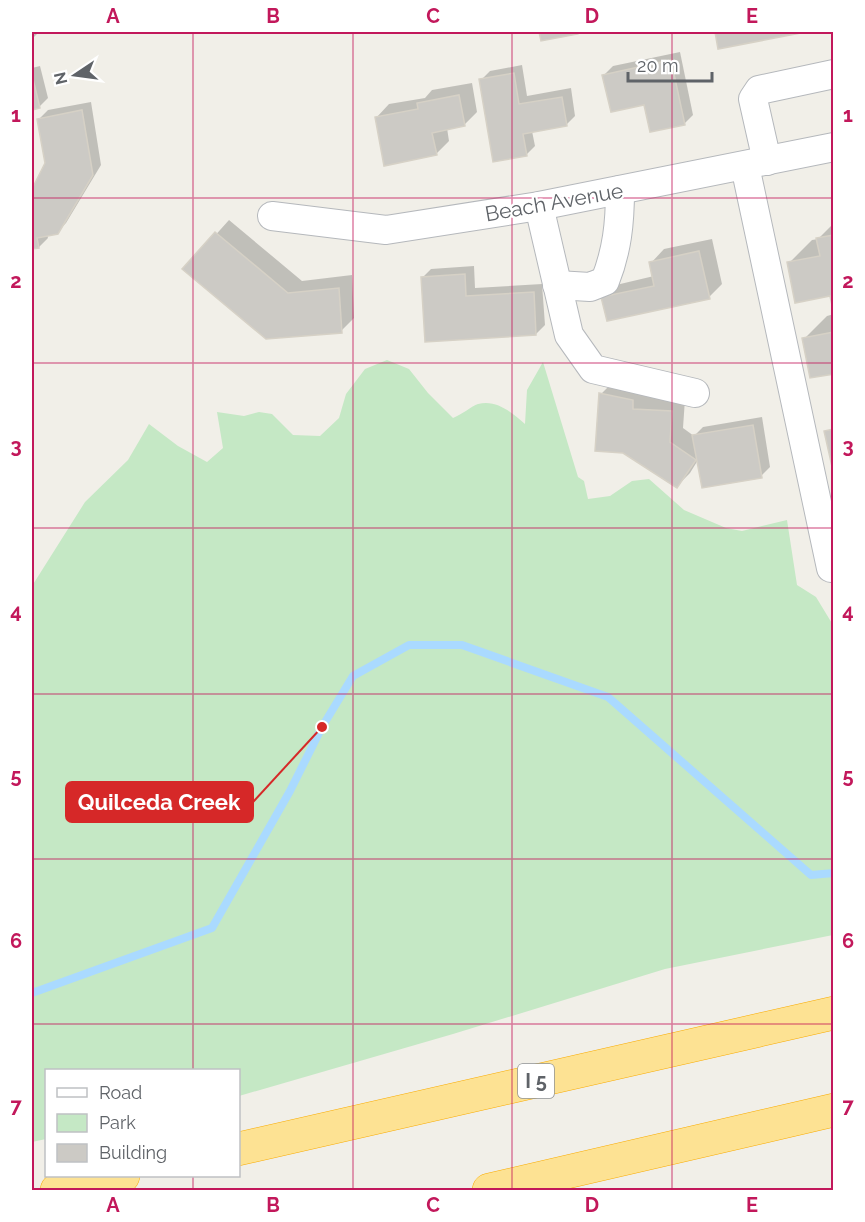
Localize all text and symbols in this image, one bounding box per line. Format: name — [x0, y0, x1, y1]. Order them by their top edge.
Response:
text: A — [106, 4, 120, 28]
text: B — [266, 4, 280, 28]
text: C — [426, 4, 440, 28]
text: D — [585, 4, 599, 28]
text: E — [746, 4, 758, 28]
north arrow — [45, 45, 105, 105]
scale bar — [628, 45, 712, 83]
text: 20 m — [637, 55, 679, 76]
text: N — [50, 70, 72, 86]
text: 1 — [11, 103, 21, 127]
text: 1 — [843, 103, 853, 127]
street label: Beach Avenue — [483, 178, 625, 226]
text: 2 — [10, 269, 22, 293]
text: 2 — [842, 269, 854, 293]
text: 3 — [10, 434, 22, 458]
text: 3 — [842, 434, 854, 458]
text: 4 — [10, 599, 22, 623]
text: 4 — [842, 599, 854, 623]
text: 5 — [10, 764, 22, 788]
text: 5 — [842, 764, 854, 788]
callout: Quilceda Creek — [66, 782, 253, 822]
text: Quilceda Creek — [78, 789, 241, 815]
text: 6 — [10, 929, 22, 953]
text: 6 — [842, 929, 854, 953]
road number: I 5 — [518, 1064, 554, 1098]
legend — [45, 1069, 240, 1177]
text: Road — [99, 1082, 142, 1103]
text: 7 — [10, 1094, 22, 1118]
text: 7 — [842, 1094, 854, 1118]
text: Park — [99, 1112, 136, 1133]
text: Building — [99, 1142, 167, 1163]
text: A — [106, 1193, 120, 1217]
text: B — [266, 1193, 280, 1217]
text: C — [426, 1193, 440, 1217]
text: D — [585, 1193, 599, 1217]
text: E — [746, 1193, 758, 1217]

